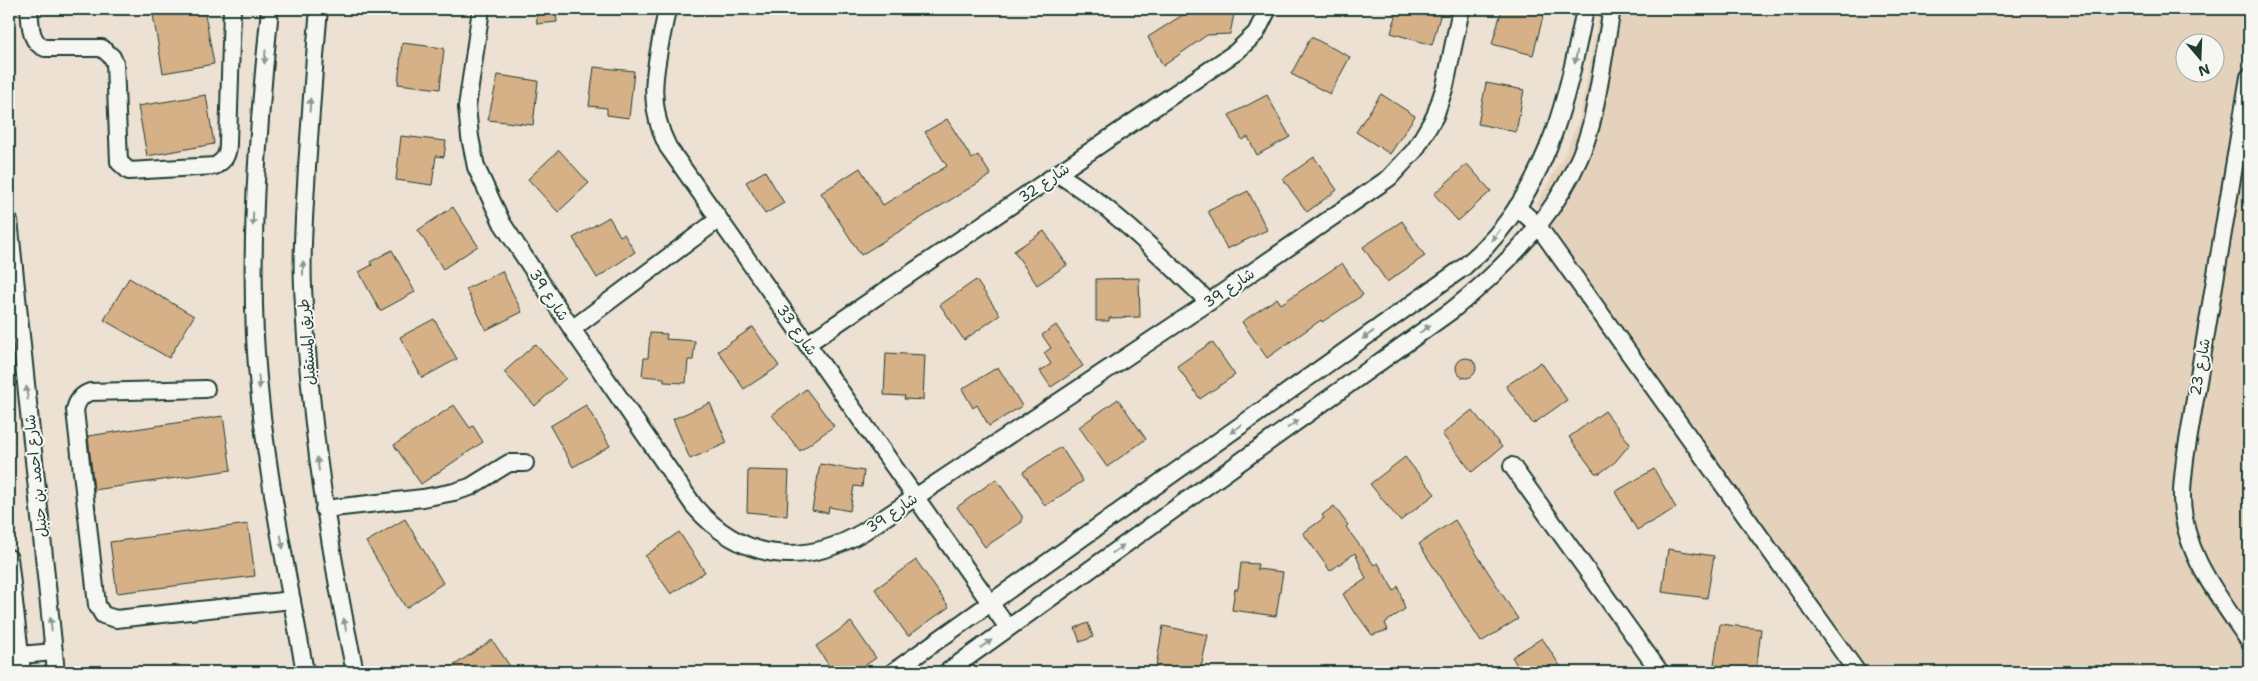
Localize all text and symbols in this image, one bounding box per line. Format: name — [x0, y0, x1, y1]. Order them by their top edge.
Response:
north arrow — [2176, 32, 2226, 82]
one-way arrow — [1572, 49, 1580, 64]
one-way arrow — [261, 50, 269, 66]
text: N — [2196, 60, 2212, 81]
one-way arrow — [306, 97, 314, 113]
street label: شارع 32 — [1015, 159, 1073, 207]
one-way arrow — [249, 212, 257, 228]
one-way arrow — [1491, 228, 1501, 242]
one-way arrow — [299, 259, 307, 275]
street label: شارع 39 — [1199, 264, 1259, 312]
street label: شارع 39 — [525, 265, 573, 325]
street label: طريق المستقبل — [293, 298, 321, 386]
street label: شارع 33 — [772, 301, 822, 359]
one-way arrow — [1418, 324, 1431, 335]
one-way arrow — [1362, 330, 1375, 340]
street label: شارع 23 — [2185, 337, 2215, 397]
one-way arrow — [256, 374, 264, 390]
one-way arrow — [23, 384, 31, 400]
street label: شارع احمد بن حنبل — [20, 414, 52, 538]
one-way arrow — [1286, 419, 1300, 429]
one-way arrow — [1229, 424, 1243, 434]
one-way arrow — [314, 456, 322, 472]
street label: شارع 39 — [862, 489, 922, 537]
one-way arrow — [278, 535, 286, 551]
one-way arrow — [1112, 544, 1125, 554]
one-way arrow — [47, 615, 55, 631]
one-way arrow — [341, 616, 349, 632]
one-way arrow — [980, 639, 993, 649]

